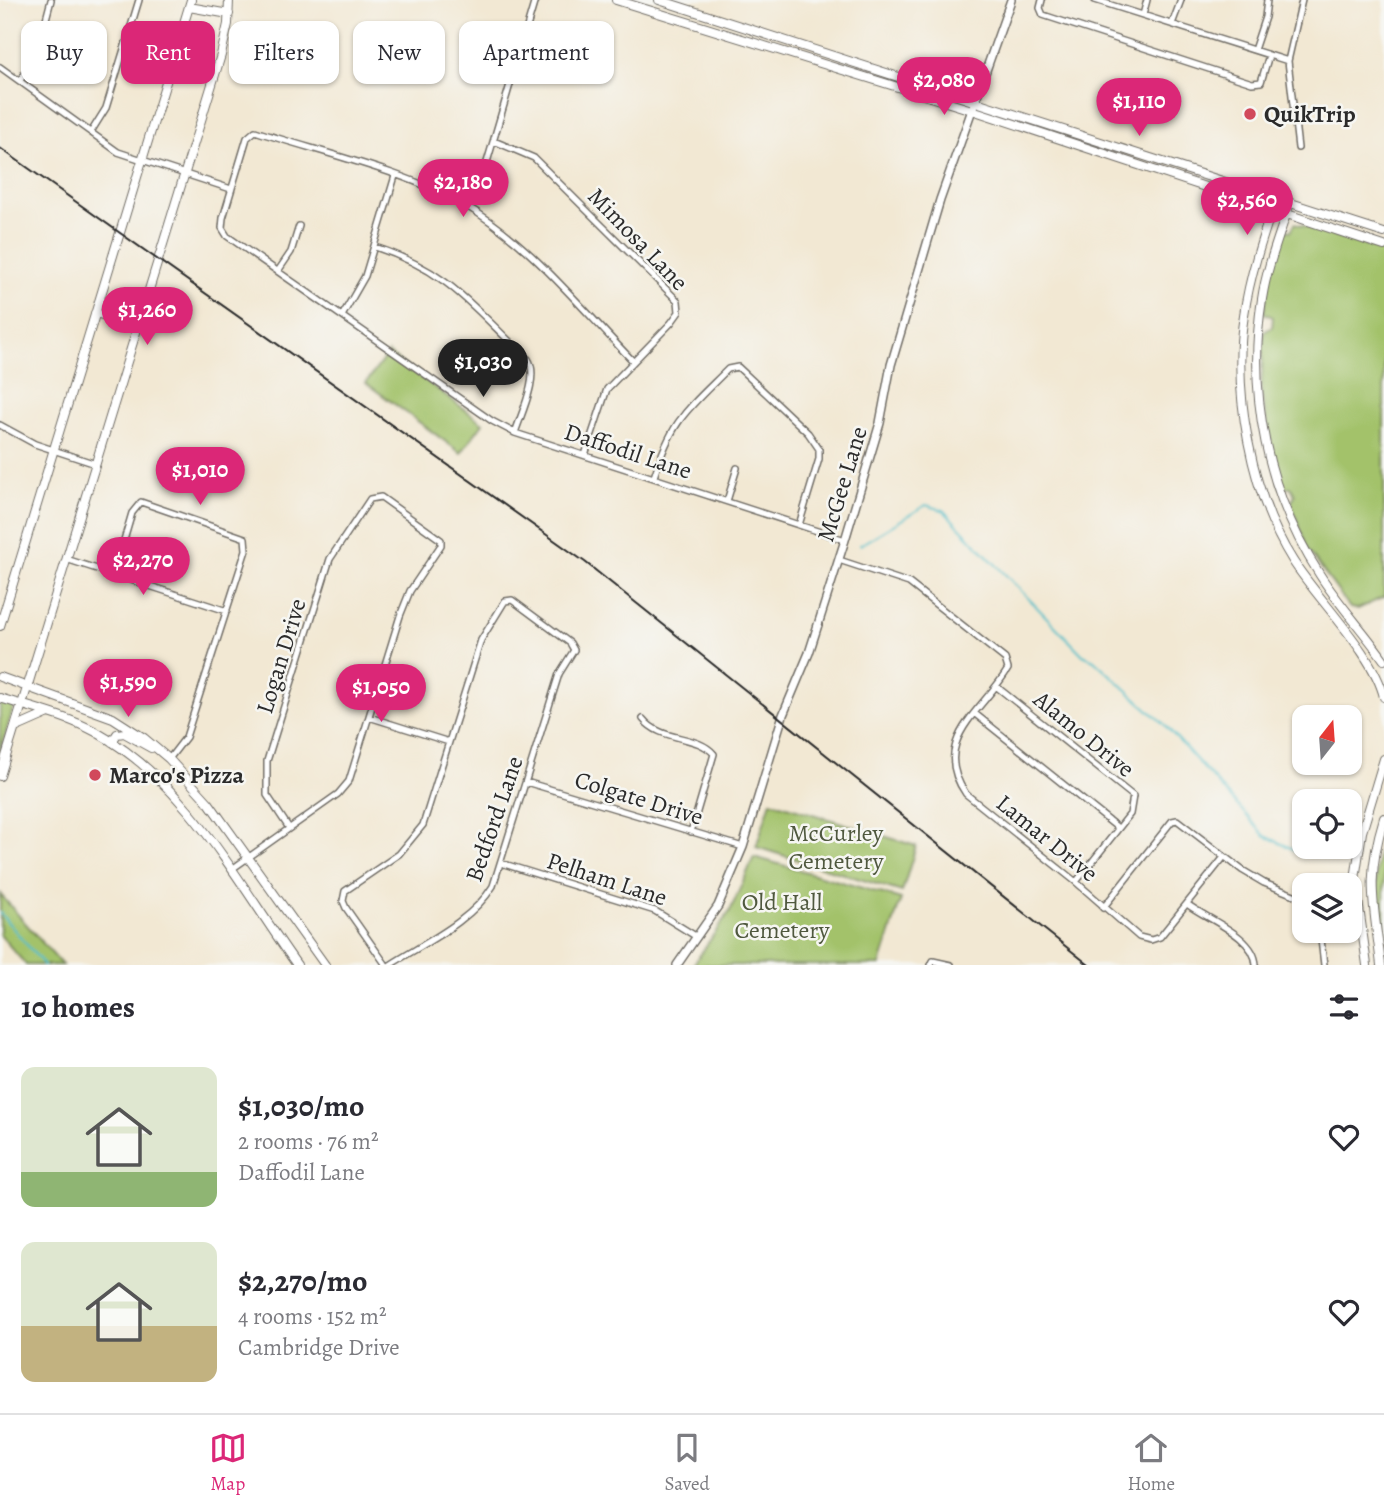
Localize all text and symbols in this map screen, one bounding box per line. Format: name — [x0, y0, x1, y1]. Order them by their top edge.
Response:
chip: Buy — [21, 21, 107, 84]
chip: Rent — [121, 21, 215, 84]
chip: Filters — [229, 21, 339, 84]
chip: New — [353, 21, 445, 84]
chip: Apartment — [459, 21, 614, 84]
pin: $2,080 — [887, 58, 1001, 117]
text: $2,080 — [913, 64, 975, 95]
pin: $1,110 — [1082, 78, 1196, 138]
text: $1,110 — [1112, 85, 1166, 116]
place label: QuikTrip — [1264, 98, 1356, 130]
marker: QuikTrip — [1242, 106, 1258, 122]
pin: $2,180 — [406, 160, 520, 219]
text: $2,180 — [434, 166, 492, 197]
pin: $2,560 — [1190, 177, 1304, 237]
street label: Mimosa Lane — [581, 181, 695, 297]
text: $2,560 — [1217, 184, 1277, 215]
pin: $1,260 — [90, 288, 204, 347]
text: $1,260 — [118, 294, 176, 325]
pin: $1,030 — [426, 340, 540, 399]
text: $1,030 — [454, 346, 512, 377]
street label: Daffodil Lane — [560, 415, 696, 487]
street label: McGee Lane — [809, 422, 875, 546]
pin: $1,010 — [143, 448, 257, 507]
text: $1,010 — [172, 454, 228, 485]
pin: $2,270 — [86, 538, 200, 597]
text: $2,270 — [113, 544, 173, 575]
street label: Logan Drive — [248, 595, 314, 717]
pin: $1,590 — [71, 660, 185, 719]
pin: $1,050 — [324, 664, 438, 724]
text: $1,590 — [99, 666, 157, 697]
text: $1,050 — [352, 671, 410, 702]
street label: Alamo Drive — [1026, 683, 1141, 785]
north arrow — [1292, 705, 1362, 775]
map controls — [1292, 705, 1362, 943]
street label: Bedford Lane — [458, 752, 530, 886]
place label: Marco's Pizza — [109, 759, 245, 791]
street label: Colgate Drive — [571, 763, 707, 833]
marker: Marco's Pizza — [87, 767, 103, 783]
street label: Lamar Drive — [989, 787, 1105, 889]
button: locate — [1292, 789, 1362, 859]
park label: McCurley Cemetery — [789, 817, 884, 877]
street label: Pelham Lane — [543, 845, 671, 913]
button: layers — [1292, 873, 1362, 943]
park label: Old Hall Cemetery — [735, 886, 830, 946]
text: 10 homes — [21, 987, 135, 1027]
icon: filters — [1325, 988, 1363, 1026]
text: $1,030/mo — [238, 1086, 364, 1126]
icon: home — [77, 1095, 161, 1179]
icon: heart — [1325, 1118, 1363, 1156]
text: 2 rooms · 76 m² — [238, 1126, 379, 1157]
text: Daffodil Lane — [238, 1157, 365, 1188]
text: $2,270/mo — [238, 1261, 367, 1301]
icon: home — [77, 1270, 161, 1354]
icon: heart — [1325, 1293, 1363, 1331]
text: 4 rooms · 152 m² — [238, 1301, 386, 1332]
text: Cambridge Drive — [238, 1332, 400, 1363]
tab: Map — [209, 1429, 247, 1497]
tab: Saved — [665, 1429, 710, 1497]
tab: Home — [1127, 1429, 1175, 1497]

